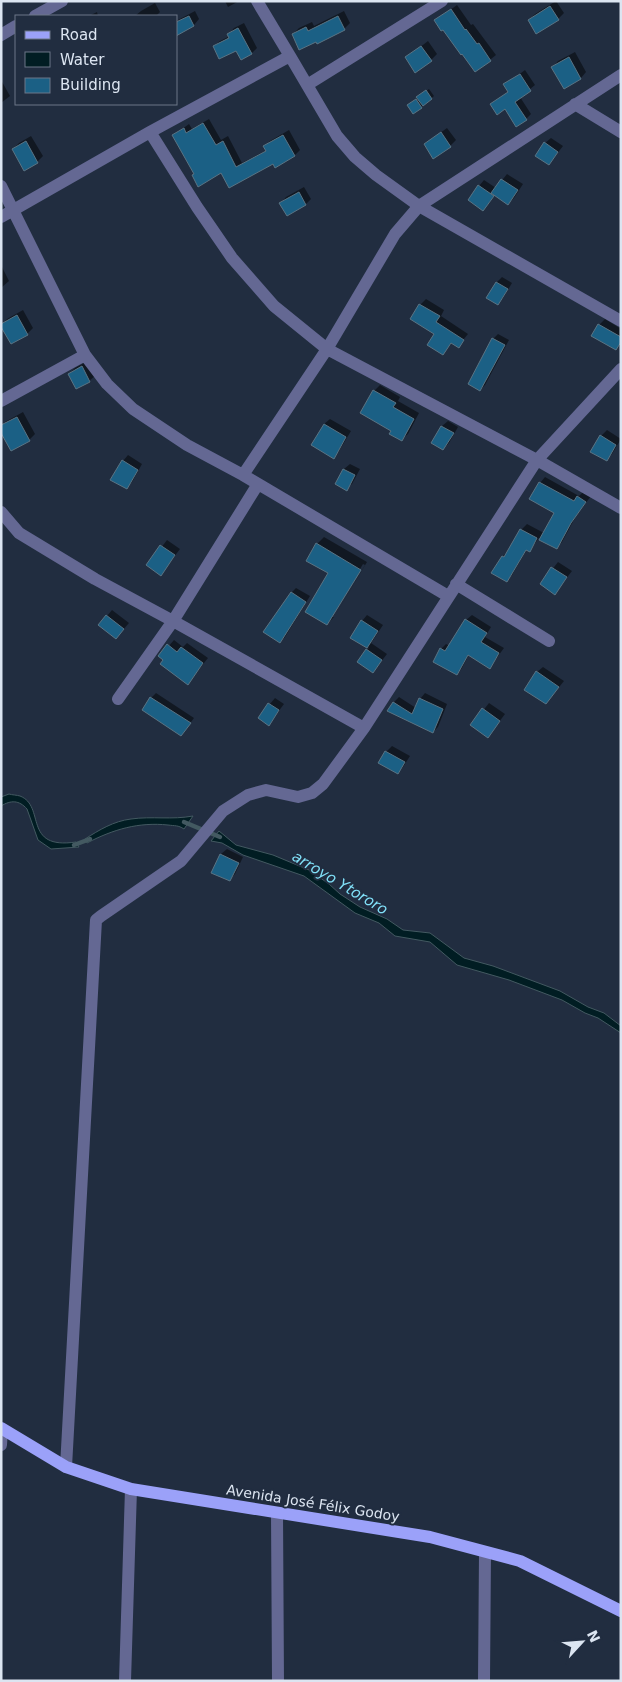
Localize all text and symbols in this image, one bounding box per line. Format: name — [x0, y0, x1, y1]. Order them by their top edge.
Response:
legend — [15, 15, 178, 105]
text: Road — [60, 26, 98, 44]
text: Water — [60, 51, 105, 69]
text: Building — [60, 76, 121, 94]
water label: arroyo Ytororo — [289, 847, 391, 919]
street label: Avenida José Félix Godoy — [225, 1481, 401, 1525]
north arrow — [557, 1617, 607, 1667]
text: N — [584, 1628, 603, 1645]

